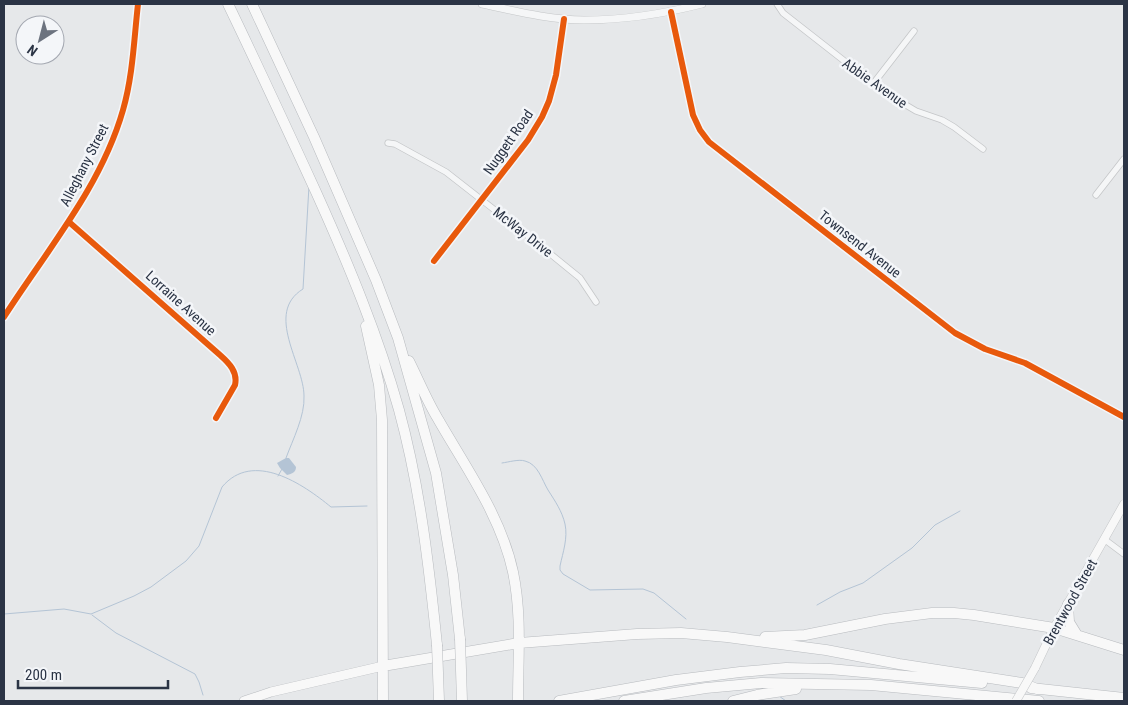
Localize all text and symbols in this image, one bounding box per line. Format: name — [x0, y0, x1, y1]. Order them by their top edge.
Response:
north arrow — [15, 15, 65, 65]
text: N — [24, 42, 41, 60]
street label: Abbie Avenue — [840, 55, 911, 111]
street label: Nuggett Road — [480, 107, 536, 177]
street label: Alleghany Street — [56, 121, 112, 209]
street label: McWay Drive — [490, 204, 556, 260]
street label: Townsend Avenue — [816, 207, 905, 281]
street label: Lorraine Avenue — [143, 267, 220, 339]
street label: Brentwood Street — [1040, 556, 1100, 648]
scale bar — [18, 658, 168, 690]
text: 200 m — [25, 666, 62, 684]

